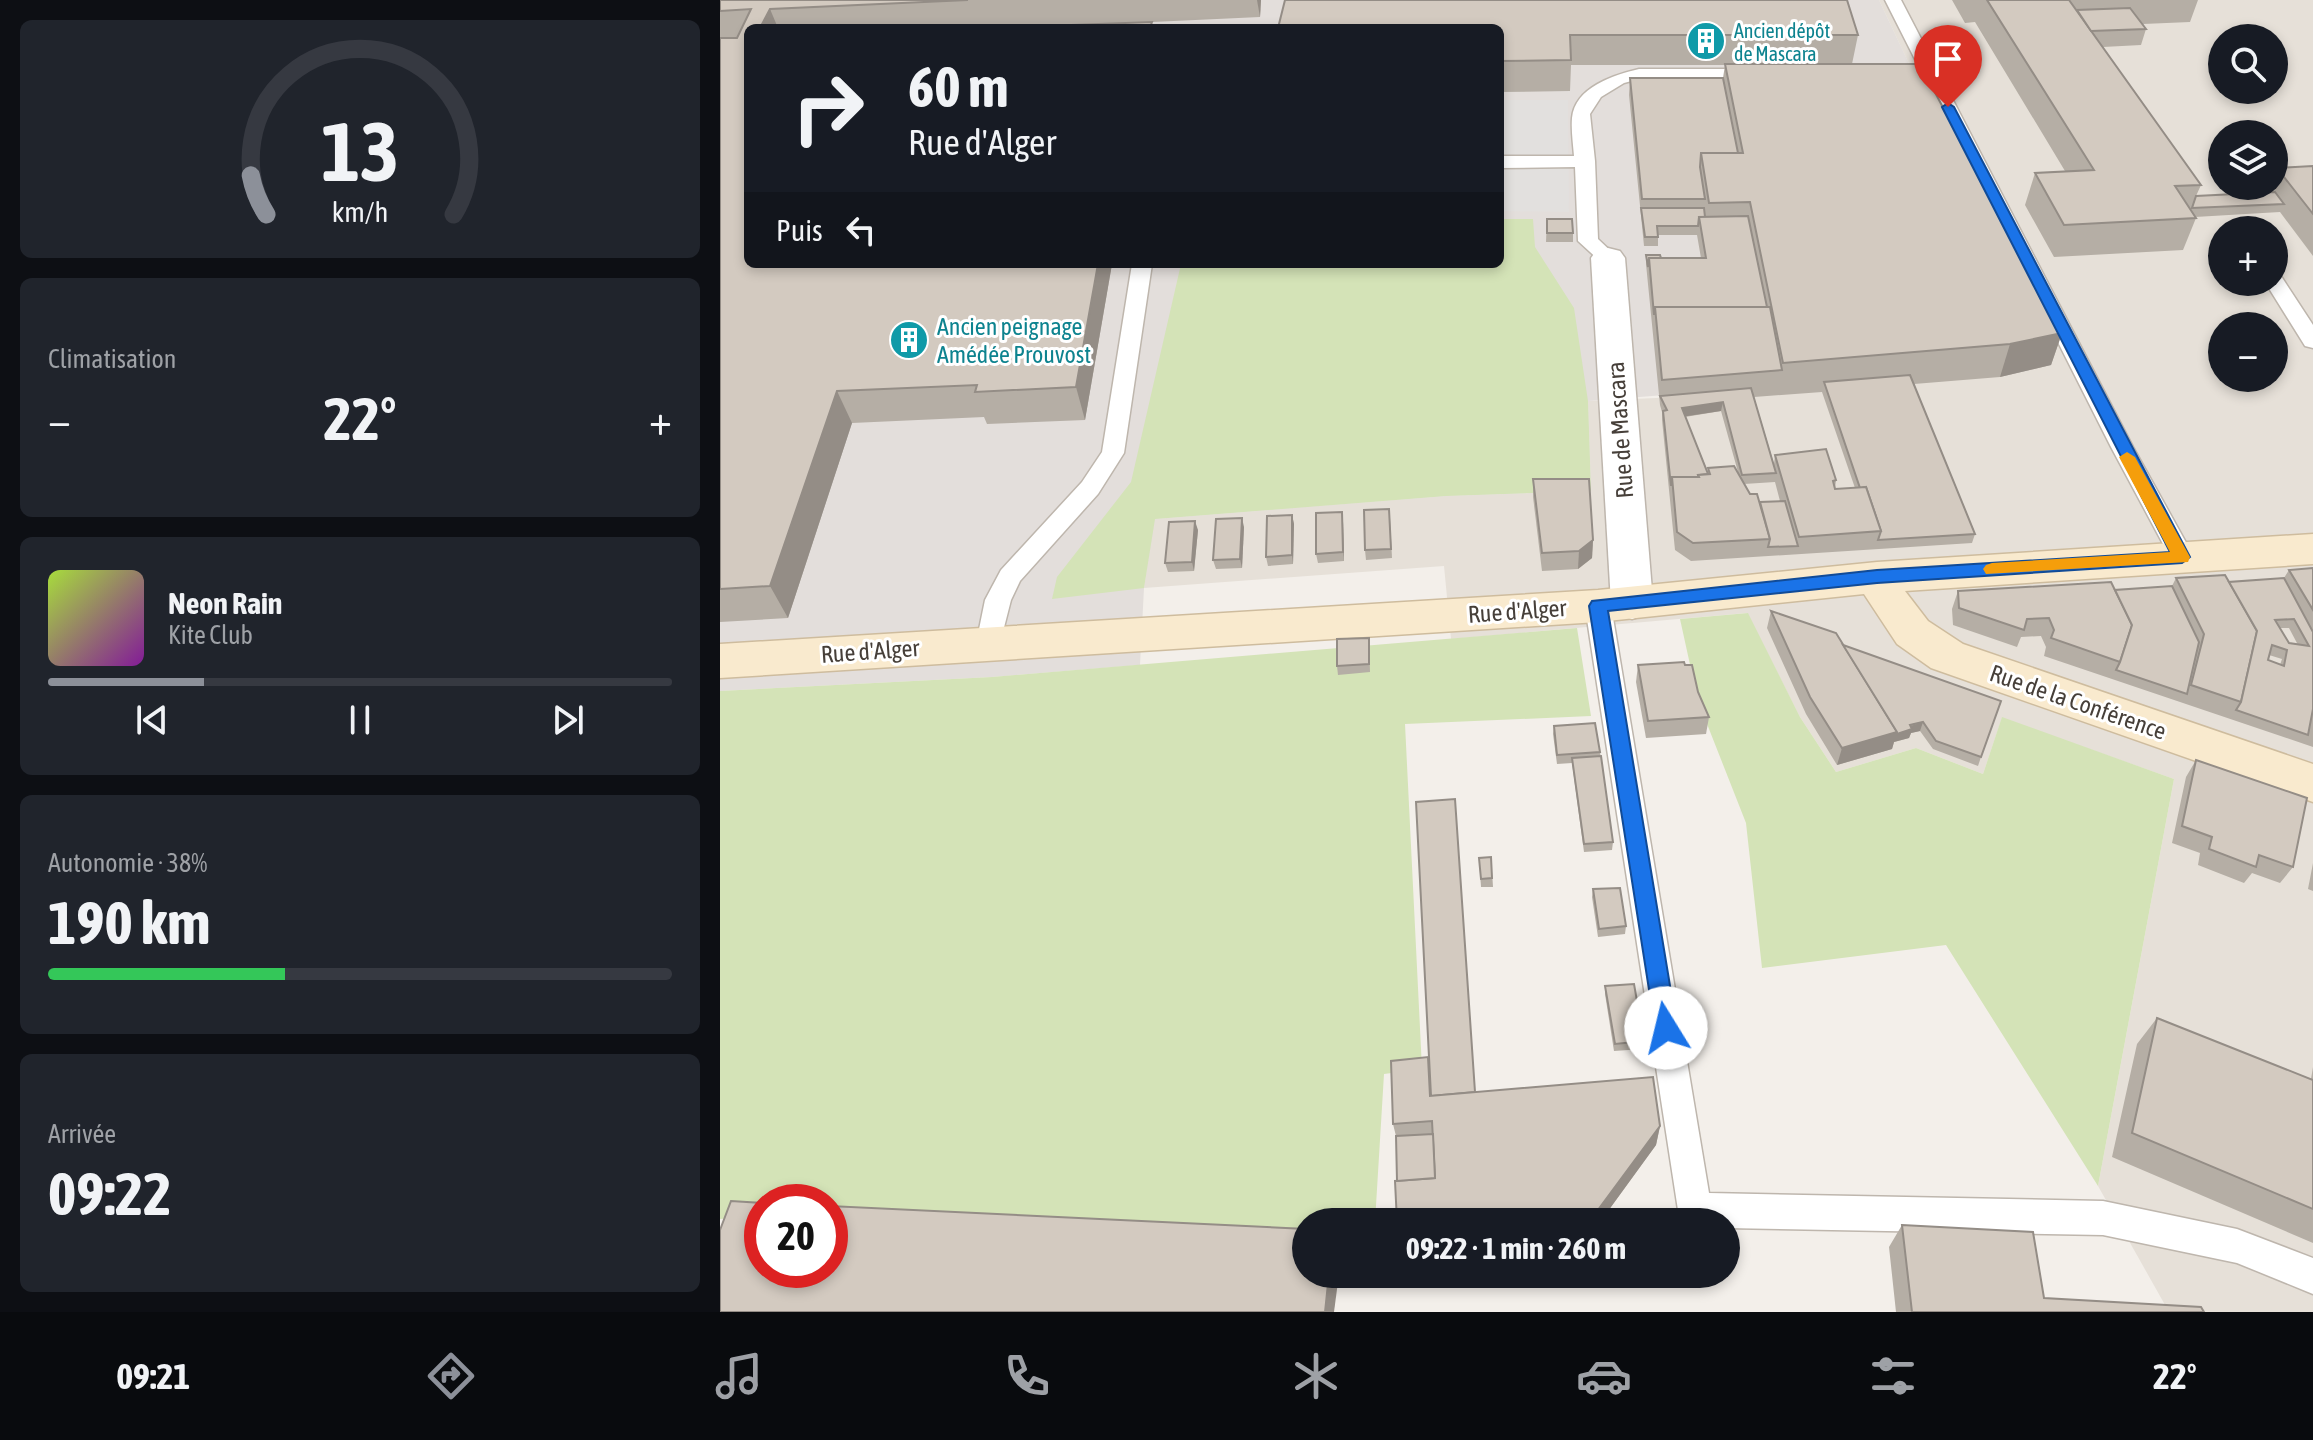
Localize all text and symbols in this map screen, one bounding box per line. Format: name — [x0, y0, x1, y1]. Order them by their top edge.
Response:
place label: Ancien dépôt de Mascara — [1734, 19, 1830, 65]
building icon: Ancien dépôt de Mascara — [1685, 20, 1727, 62]
map controls — [2208, 24, 2288, 392]
button: search — [2208, 24, 2288, 104]
pin — [1914, 25, 1982, 107]
icon: arrive — [1926, 37, 1970, 81]
text: 60 m — [908, 55, 1009, 119]
icon: right — [776, 56, 880, 160]
text: 13 — [321, 103, 399, 199]
button: layers — [2208, 120, 2288, 200]
text: Rue d'Alger — [908, 121, 1056, 163]
text: km/h — [332, 195, 388, 228]
icon: left — [839, 208, 883, 252]
text: Puis — [776, 213, 823, 247]
button: + — [2208, 216, 2288, 296]
button: − — [2208, 312, 2288, 392]
place label: Ancien peignage Amédée Prouvost — [937, 313, 1091, 368]
building icon: Ancien peignage Amédée Prouvost — [888, 319, 930, 361]
text: Climatisation — [48, 344, 176, 374]
street label: Rue de Mascara — [1602, 361, 1638, 499]
text: 22° — [324, 384, 396, 453]
text: − — [48, 394, 71, 444]
text: + — [649, 394, 672, 444]
text: Neon Rain — [168, 586, 282, 620]
street label: Rue d'Alger — [1467, 594, 1568, 628]
text: Kite Club — [168, 620, 253, 650]
street label: Rue d'Alger — [820, 634, 921, 668]
street label: Rue de la Conférence — [1986, 659, 2170, 745]
icon: previous — [130, 698, 174, 742]
icon: pause — [338, 698, 382, 742]
icon: next — [546, 698, 590, 742]
text: Autonomie · 38% — [48, 848, 207, 878]
text: 190 km — [48, 888, 210, 957]
position arrow — [1624, 986, 1708, 1070]
text: Arrivée — [48, 1119, 116, 1149]
text: 09:22 — [48, 1159, 171, 1228]
speed limit sign: 20 — [744, 1184, 848, 1288]
text: 09:22 · 1 min · 260 m — [1406, 1231, 1626, 1265]
icon: directions — [423, 1348, 479, 1404]
icon: music — [711, 1348, 767, 1404]
icon: phone — [999, 1348, 1055, 1404]
icon: climate — [1288, 1348, 1344, 1404]
icon: car — [1576, 1348, 1632, 1404]
icon: filters — [1865, 1348, 1921, 1404]
text: 09:21 — [116, 1355, 190, 1397]
text: 22° — [2153, 1355, 2197, 1397]

